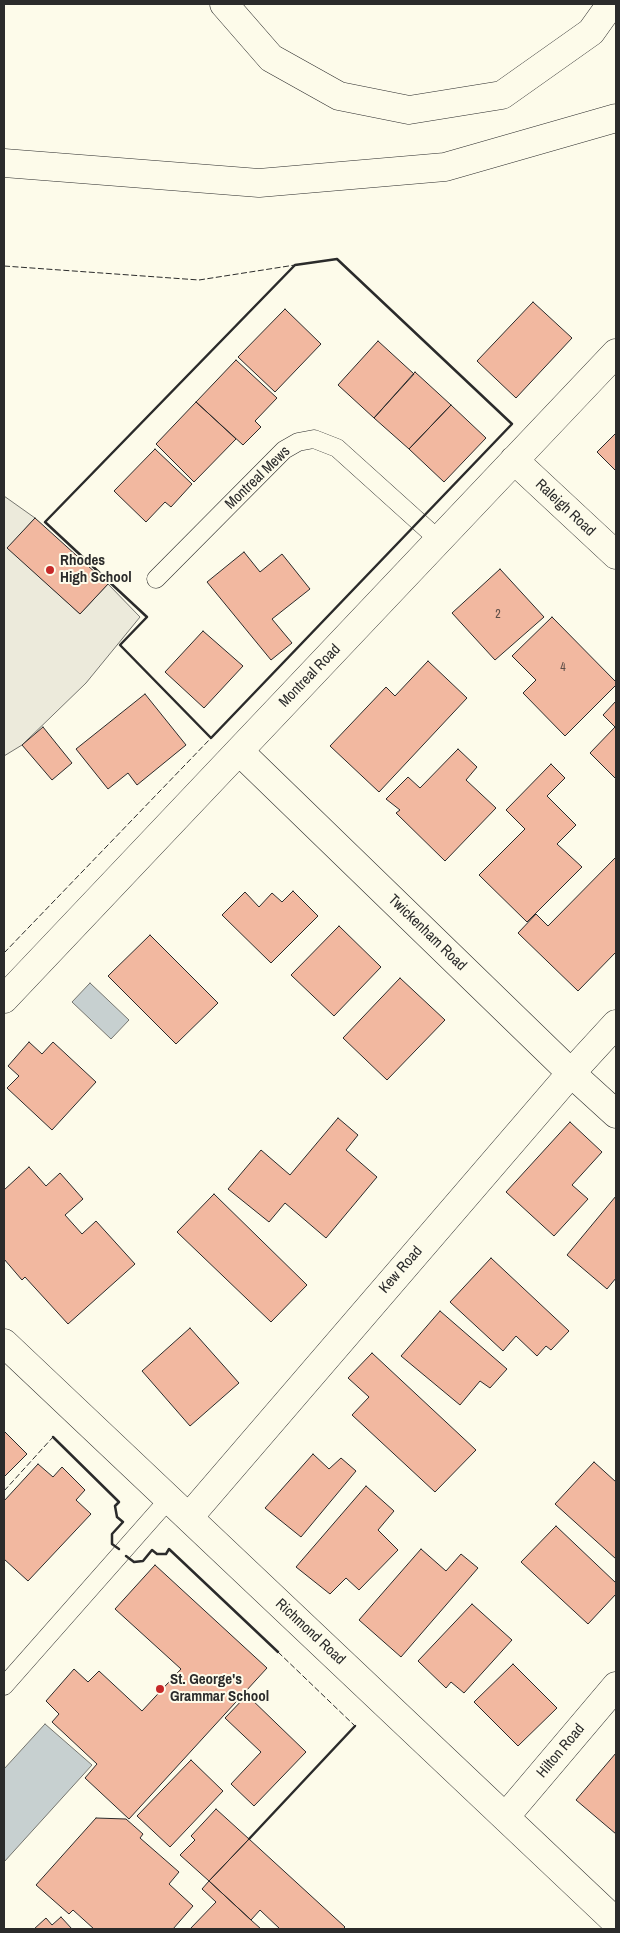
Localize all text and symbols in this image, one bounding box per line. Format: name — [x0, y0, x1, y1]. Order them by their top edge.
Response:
street label: Montreal Mews — [222, 443, 294, 513]
street label: Raleigh Road — [531, 476, 599, 540]
place label: Rhodes High School — [60, 552, 132, 587]
marker: Rhodes High School — [44, 564, 56, 576]
house number: 2 — [495, 608, 501, 622]
street label: Montreal Road — [276, 641, 344, 711]
house number: 4 — [560, 661, 566, 675]
street label: Twickenham Road — [384, 891, 470, 975]
street label: Kew Road — [376, 1243, 426, 1297]
street label: Richmond Road — [271, 1595, 349, 1669]
place label: St. George's Grammar School — [170, 1671, 269, 1706]
marker: St. George's Grammar School — [154, 1683, 166, 1695]
street label: Hilton Road — [533, 1720, 589, 1782]

